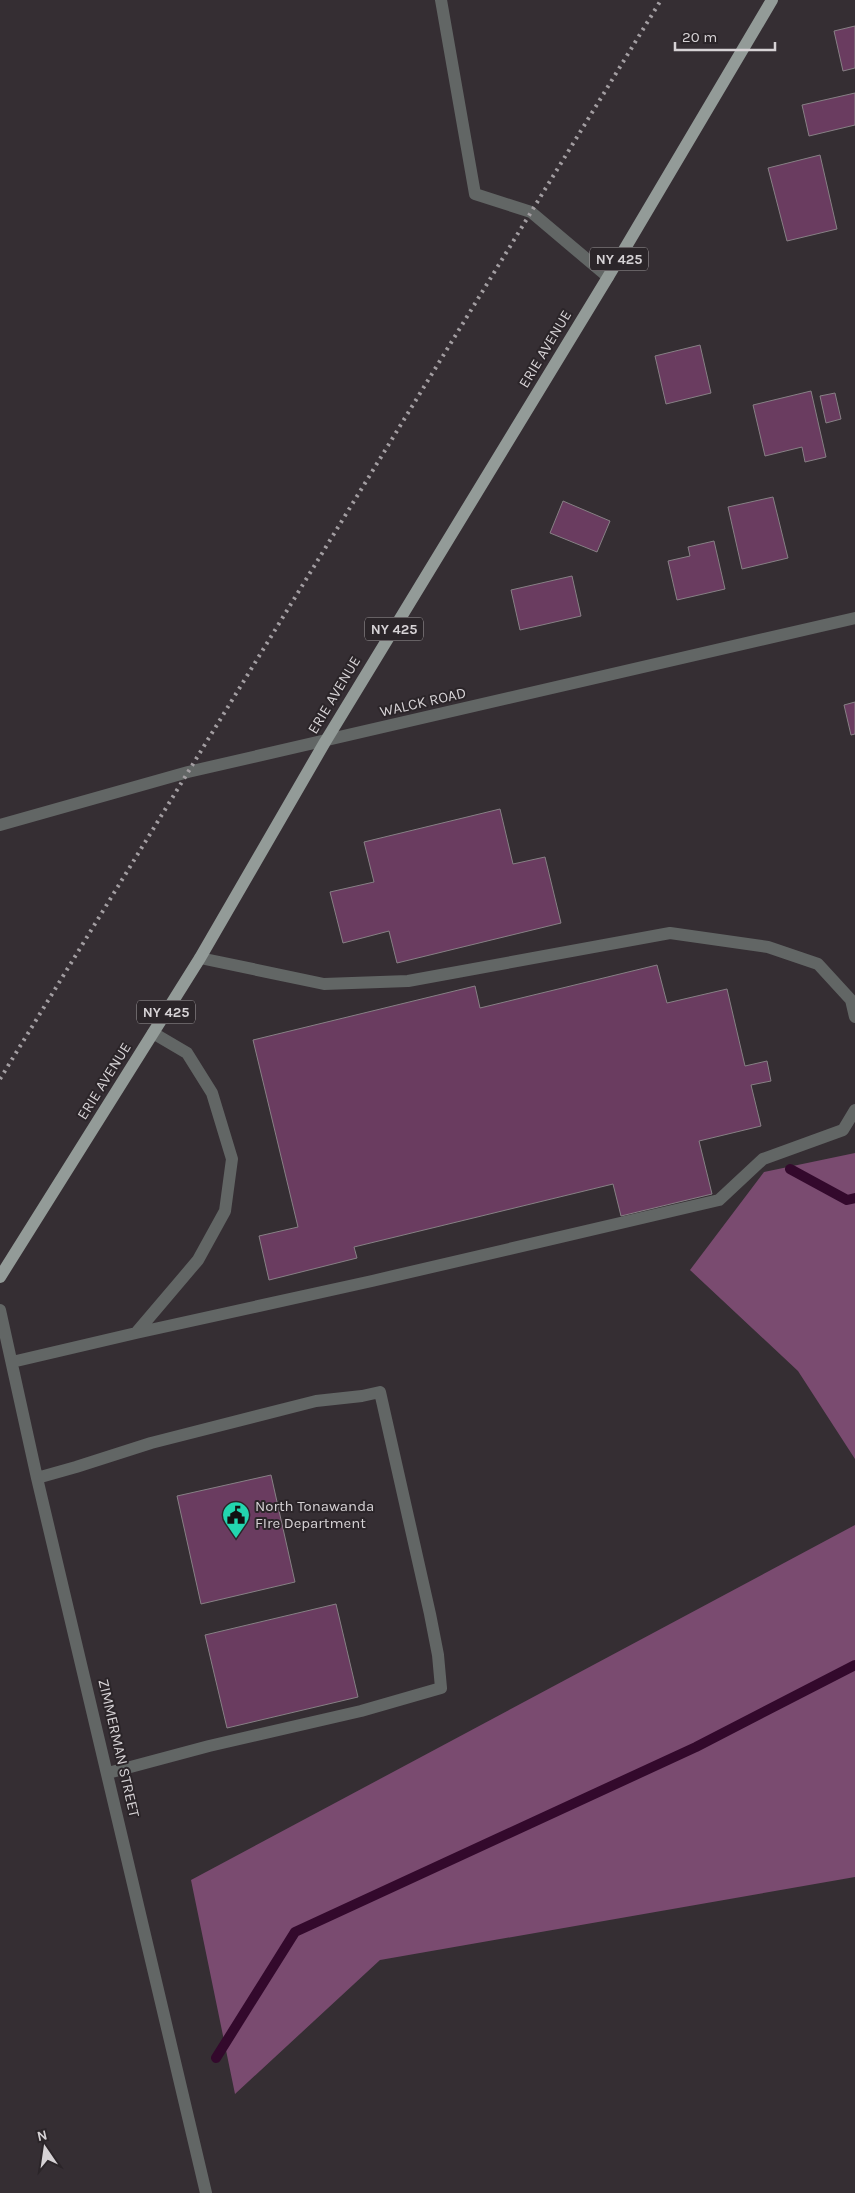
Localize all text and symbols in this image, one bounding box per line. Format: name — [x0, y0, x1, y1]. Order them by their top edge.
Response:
scale bar — [675, 20, 775, 52]
text: 20 m — [682, 28, 717, 46]
road number: NY 425 — [590, 248, 648, 270]
street label: ERIE AVENUE — [515, 307, 575, 391]
road number: NY 425 — [365, 618, 423, 640]
street label: ERIE AVENUE — [304, 653, 364, 737]
street label: WALCK ROAD — [378, 683, 468, 721]
road number: NY 425 — [137, 1000, 195, 1024]
street label: ERIE AVENUE — [73, 1039, 135, 1123]
place label: North Tonawanda FIre Department — [255, 1497, 374, 1532]
public building icon: North Tonawanda FIre Department — [221, 1500, 251, 1539]
street label: ZIMMERMAN STREET — [94, 1677, 144, 1819]
north arrow — [20, 2123, 70, 2173]
text: N — [35, 2126, 49, 2145]

